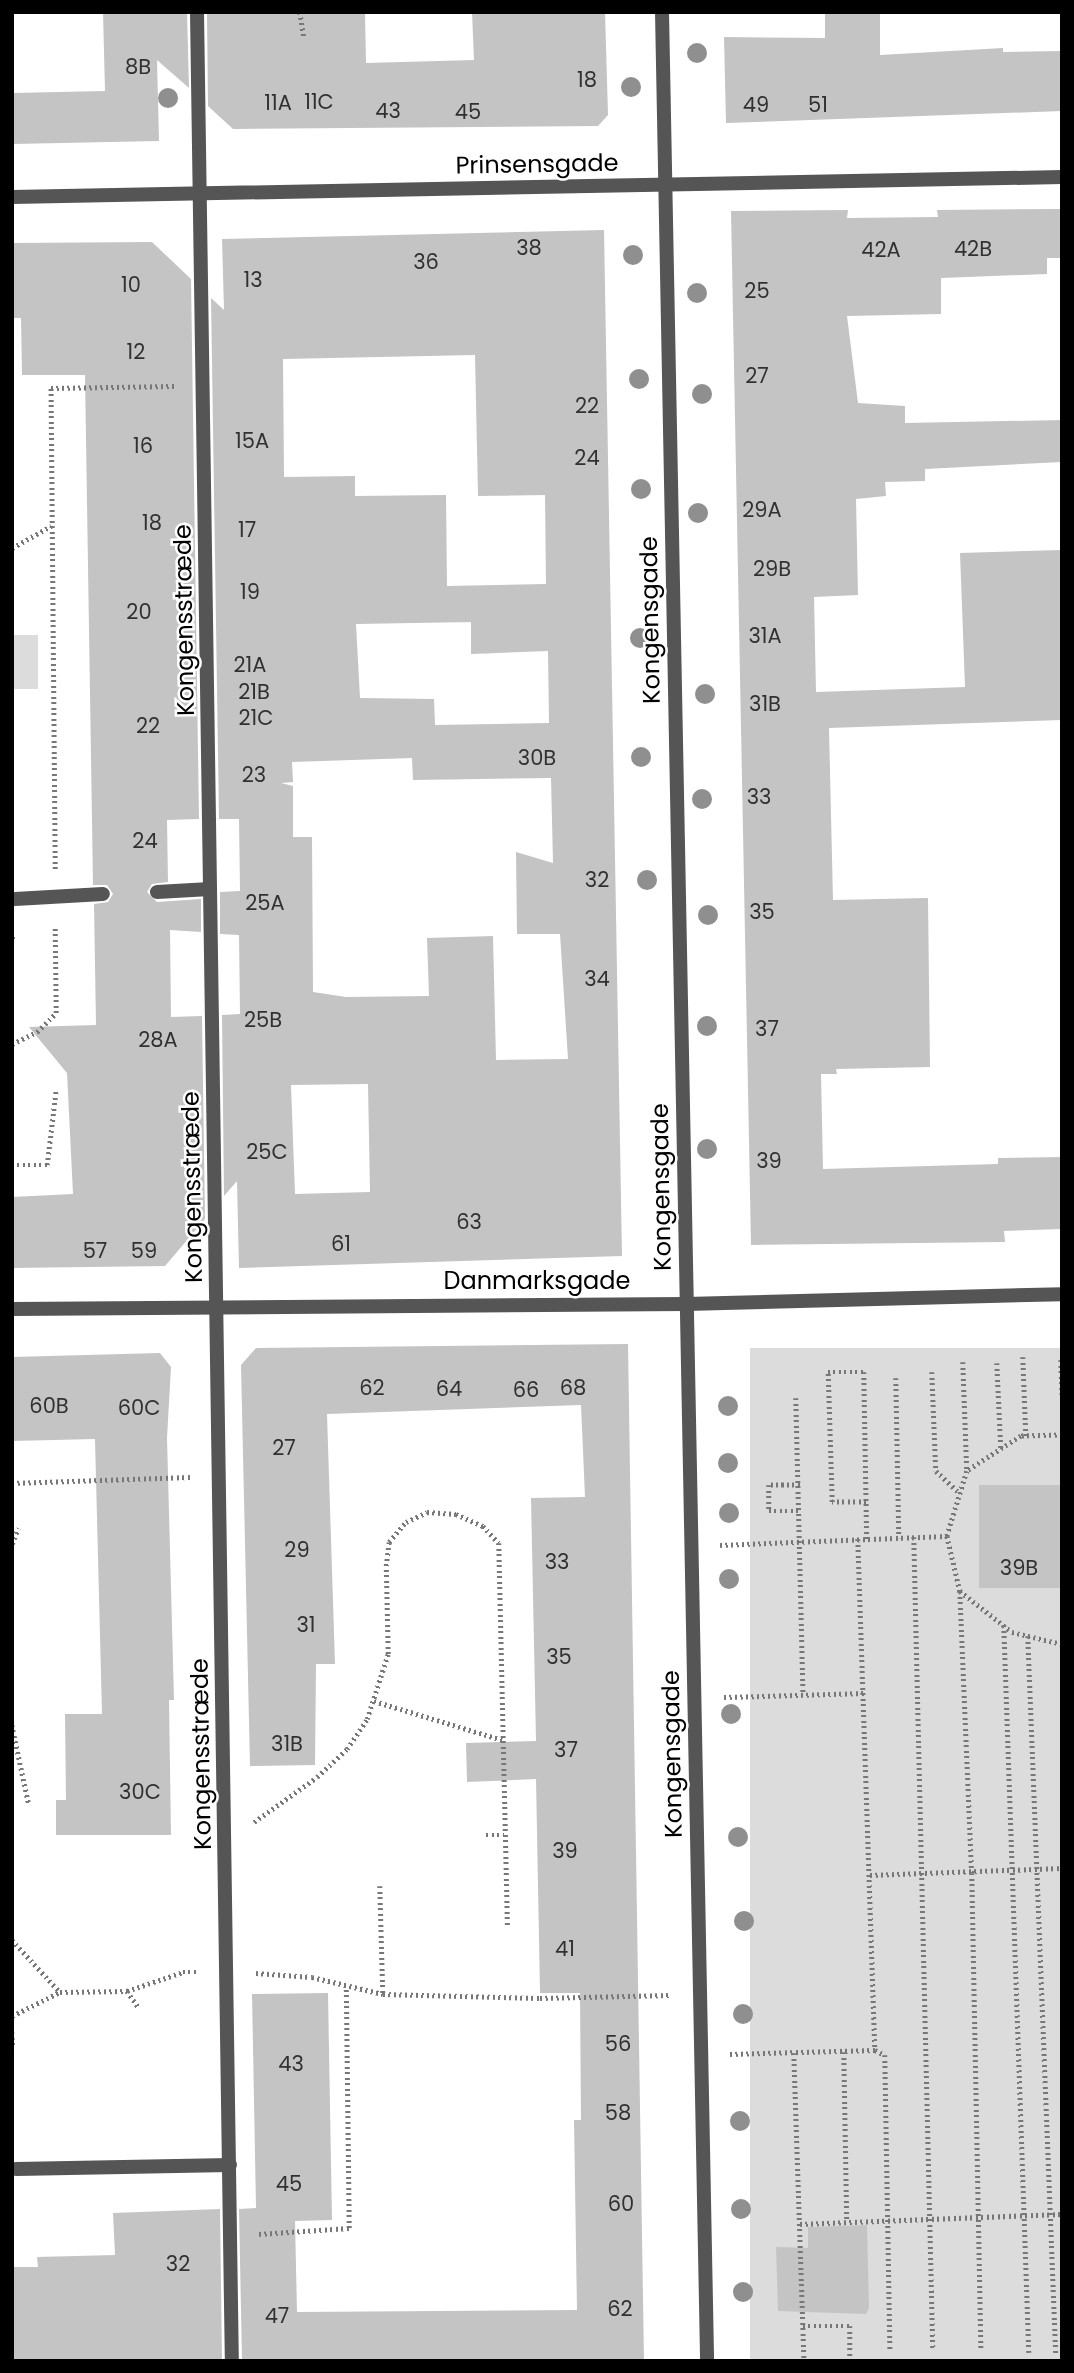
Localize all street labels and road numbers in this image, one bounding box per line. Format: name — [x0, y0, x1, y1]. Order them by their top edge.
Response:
street label: Prinsensgade — [455, 148, 619, 180]
street label: Kongensstræde — [168, 524, 200, 716]
street label: Kongensgade — [634, 536, 666, 704]
street label: Kongensstræde — [176, 1091, 208, 1283]
street label: Kongensgade — [645, 1103, 677, 1271]
street label: Danmarksgade — [444, 1267, 630, 1295]
street label: Kongensstræde — [185, 1658, 217, 1850]
street label: Kongensgade — [656, 1670, 688, 1838]

